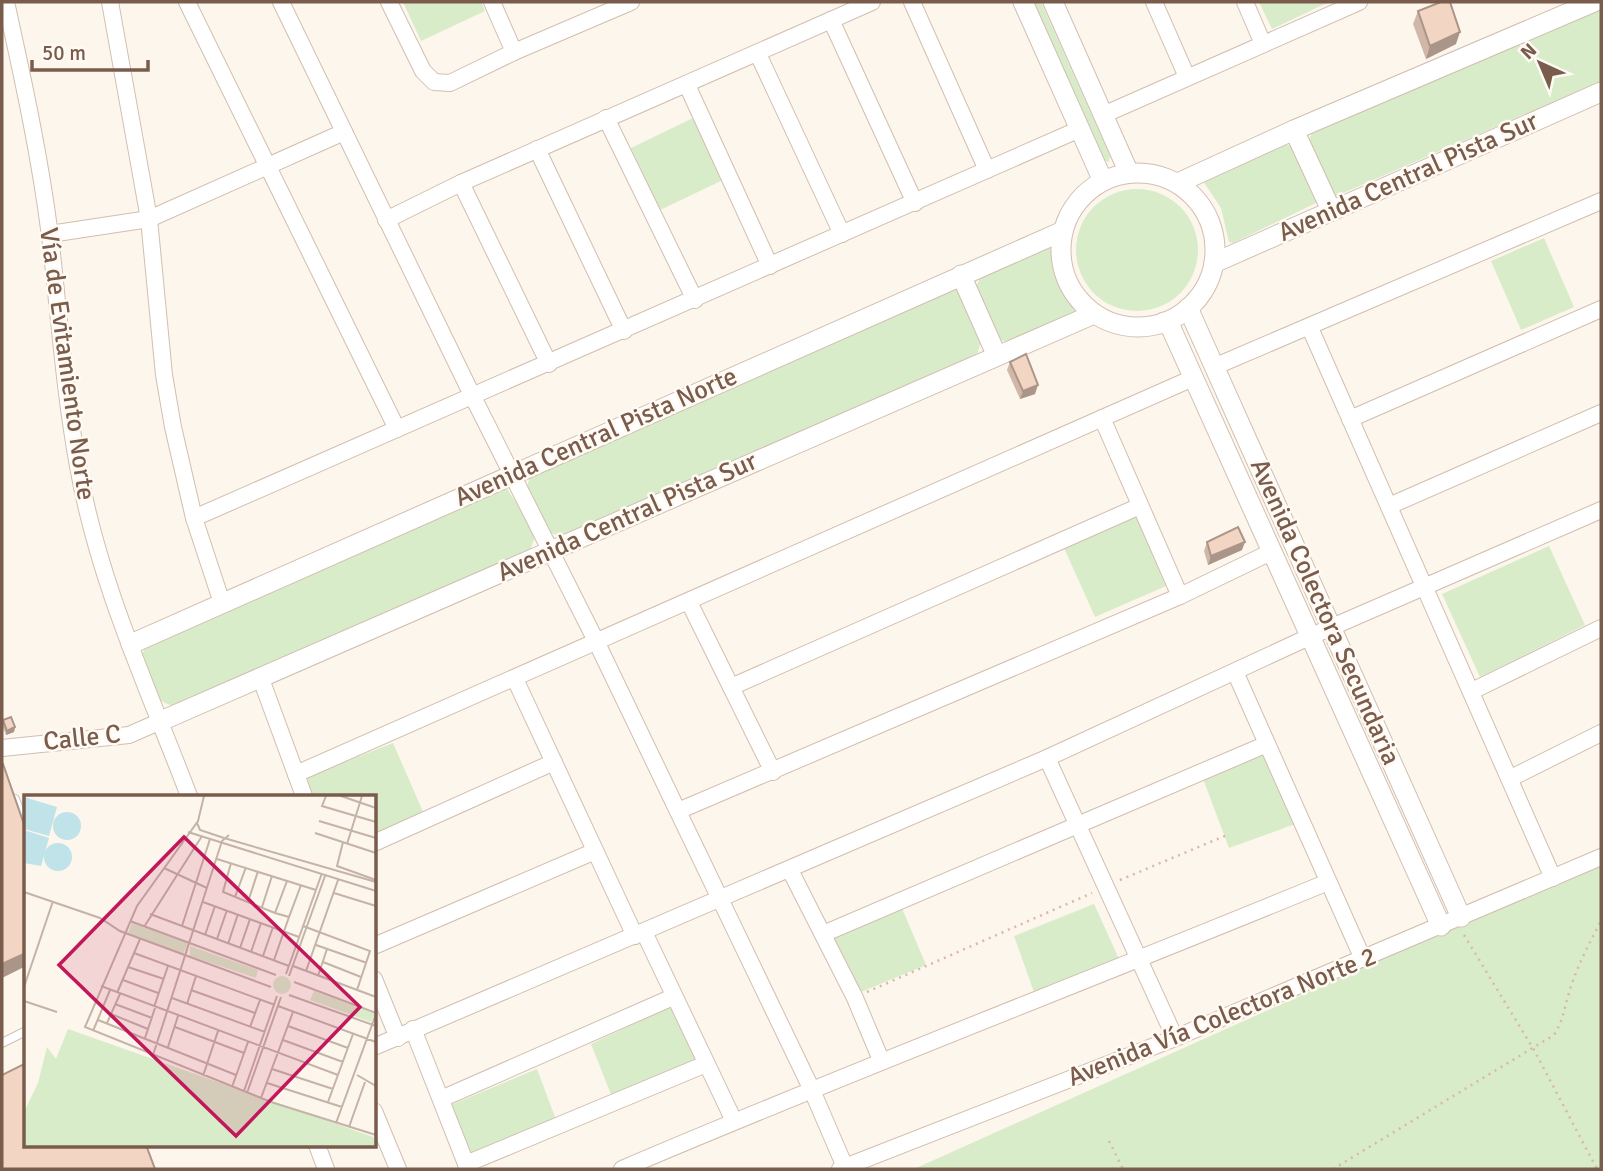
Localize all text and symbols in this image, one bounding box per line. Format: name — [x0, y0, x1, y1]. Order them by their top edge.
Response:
scale bar — [32, 28, 147, 72]
north arrow — [1505, 28, 1575, 98]
text: N — [1516, 38, 1542, 65]
text: 50 m — [42, 40, 86, 66]
street label: Avenida Central Pista Sur — [1273, 105, 1543, 249]
street label: Vía de Evitamiento Norte — [32, 226, 102, 502]
street label: Avenida Central Pista Norte — [450, 360, 742, 514]
street label: Avenida Central Pista Sur — [492, 445, 762, 589]
street label: Avenida Colectora Secundaria — [1243, 454, 1407, 770]
street label: Calle C — [42, 718, 122, 758]
inset map — [24, 795, 376, 1146]
street label: Avenida Vía Colectora Norte 2 — [1063, 940, 1381, 1094]

